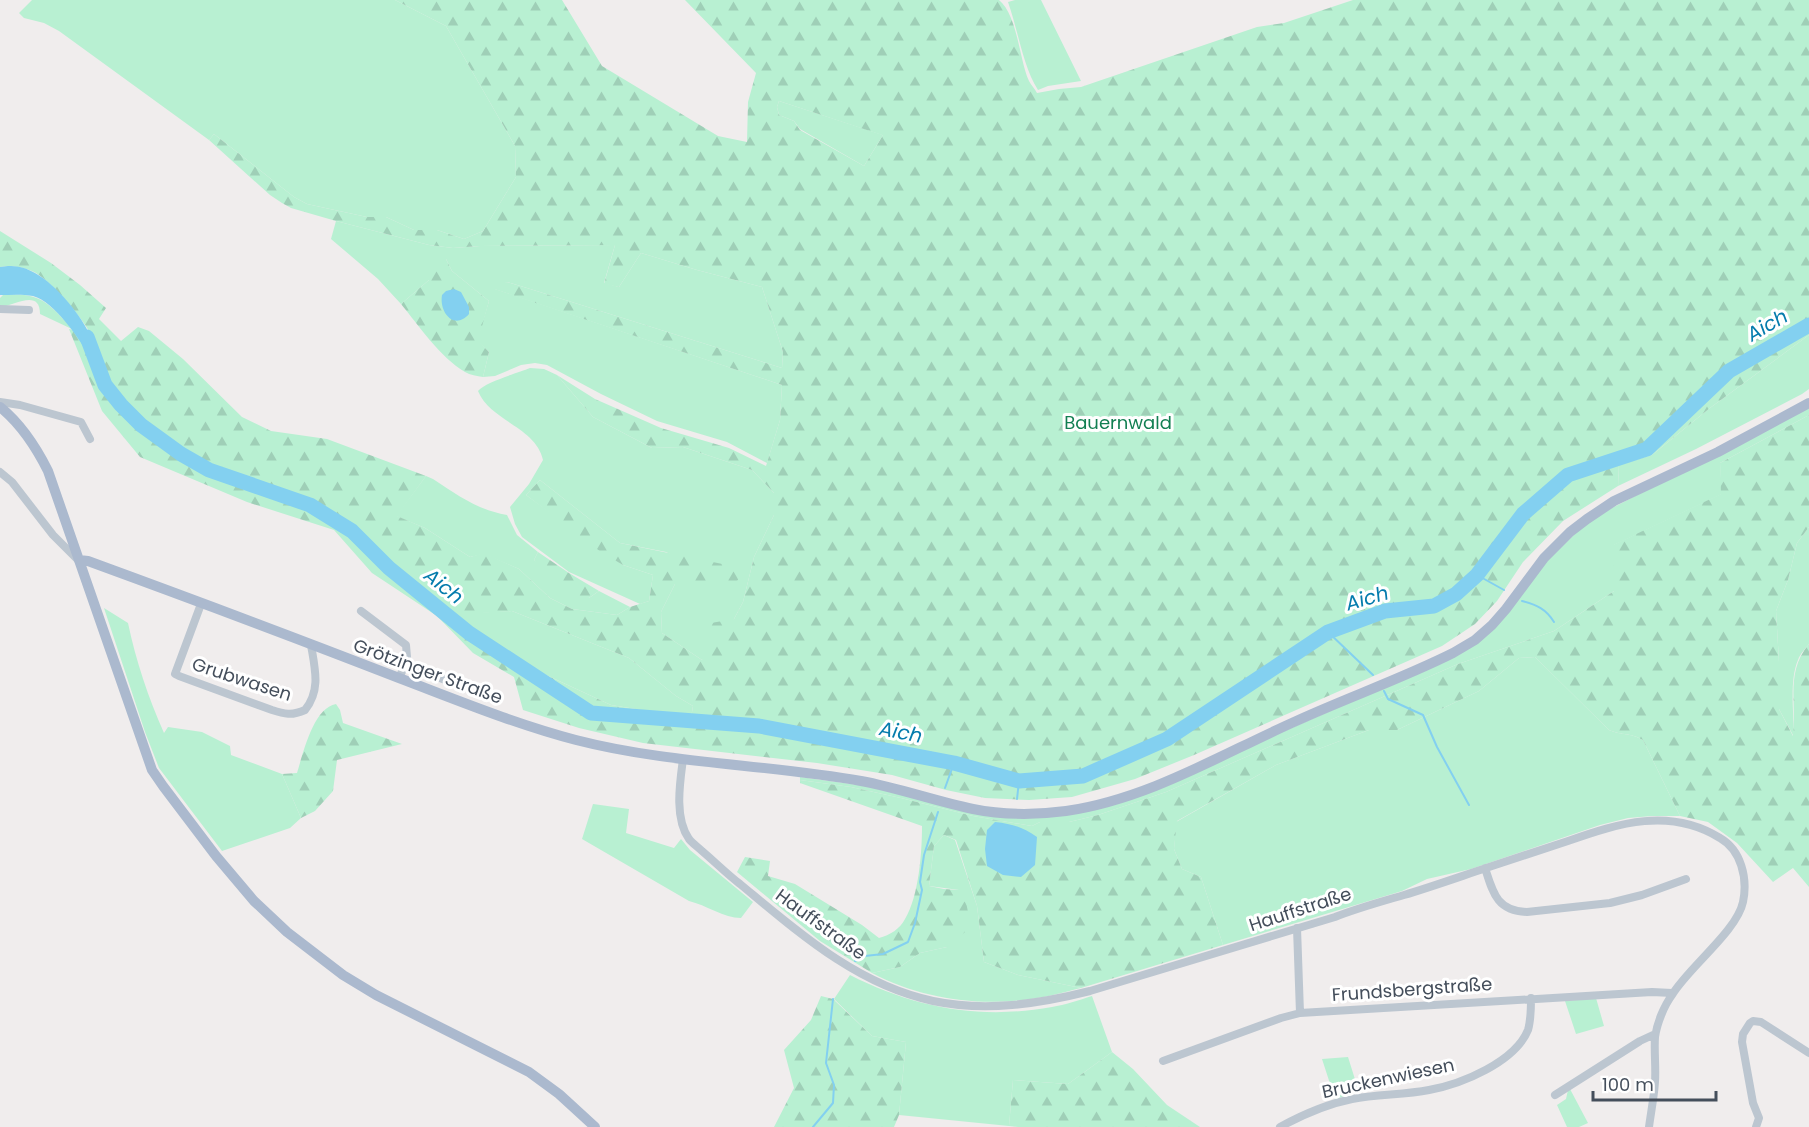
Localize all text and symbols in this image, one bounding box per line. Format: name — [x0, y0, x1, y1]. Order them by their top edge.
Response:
water label: Aich — [1740, 302, 1793, 348]
park label: Bauernwald — [1064, 410, 1172, 435]
water label: Aich — [418, 561, 470, 611]
water label: Aich — [1341, 579, 1392, 618]
street label: Grötzinger Straße — [350, 632, 506, 710]
street label: Grubwasen — [189, 651, 295, 707]
water label: Aich — [876, 714, 925, 750]
street label: Hauffstraße — [1246, 881, 1354, 937]
street label: Hauffstraße — [771, 883, 871, 965]
street label: Frundsbergstraße — [1331, 971, 1493, 1007]
street label: Bruckenwiesen — [1320, 1052, 1456, 1104]
scale bar — [1593, 1064, 1716, 1102]
text: 100 m — [1602, 1072, 1654, 1097]

